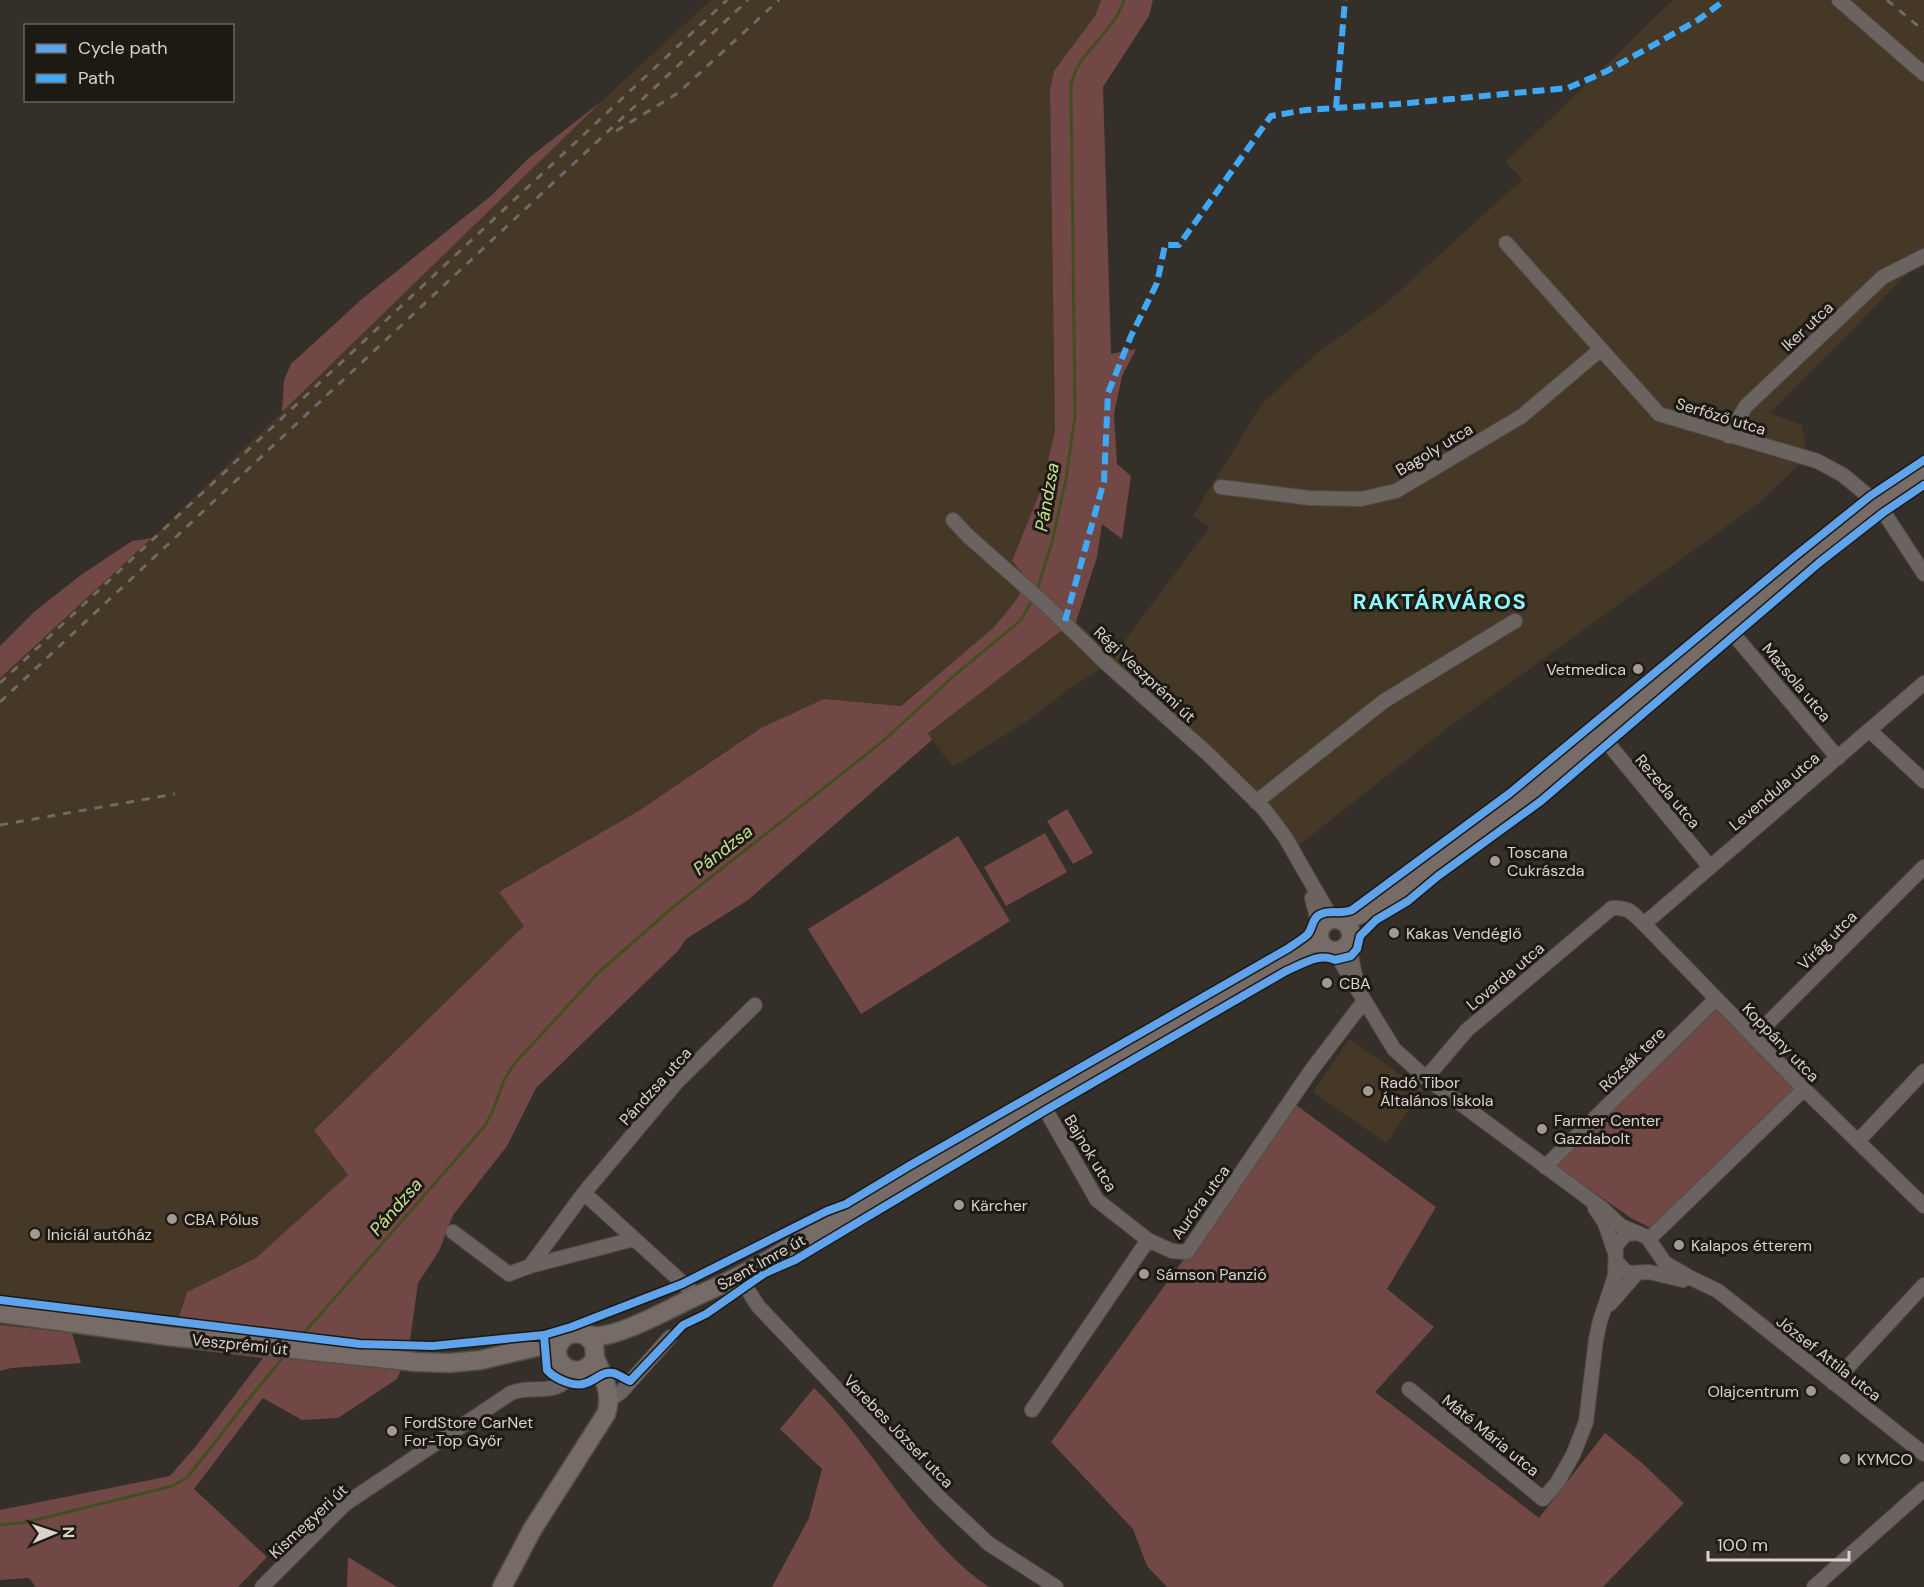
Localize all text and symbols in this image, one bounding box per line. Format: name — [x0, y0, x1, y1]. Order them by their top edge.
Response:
legend — [24, 24, 234, 102]
text: Cycle path — [78, 36, 168, 60]
text: Path — [78, 66, 115, 90]
street label: Iker utca — [1777, 297, 1838, 356]
street label: Serfőző utca — [1673, 393, 1768, 440]
street label: Bagoly utca — [1392, 418, 1477, 481]
water label: Pándzsa — [1029, 461, 1065, 533]
district label: RAKTÁRVÁROS — [1353, 587, 1527, 616]
street label: Régi Veszprémi út — [1089, 622, 1200, 727]
street label: Mazsola utca — [1758, 639, 1836, 726]
place label: Vetmedica — [1546, 659, 1626, 680]
marker: Vetmedica — [1631, 662, 1645, 676]
street label: Levendula utca — [1725, 747, 1824, 835]
street label: Rezeda utca — [1630, 750, 1705, 833]
water label: Pándzsa — [688, 819, 758, 881]
place label: Toscana Cukrászda — [1507, 842, 1584, 881]
marker: Toscana Cukrászda — [1488, 854, 1502, 868]
street label: Virág utca — [1793, 906, 1861, 974]
place label: Kakas Vendéglő — [1406, 923, 1522, 944]
marker: Kakas Vendéglő — [1387, 926, 1401, 940]
street label: Lovarda utca — [1462, 938, 1549, 1015]
place label: CBA — [1339, 973, 1371, 994]
marker: CBA — [1320, 976, 1334, 990]
street label: Koppány utca — [1738, 998, 1824, 1086]
street label: Rózsák tere — [1595, 1022, 1670, 1096]
street label: Pándzsa utca — [615, 1043, 696, 1130]
place label: Radó Tibor Általános Iskola — [1380, 1072, 1493, 1111]
marker: Radó Tibor Általános Iskola — [1361, 1084, 1375, 1098]
place label: Farmer Center Gazdabolt — [1554, 1110, 1661, 1149]
street label: Bajnok utca — [1059, 1111, 1122, 1196]
marker: Farmer Center Gazdabolt — [1535, 1122, 1549, 1136]
street label: Auróra utca — [1166, 1161, 1234, 1244]
water label: Pándzsa — [364, 1173, 428, 1241]
place label: Kärcher — [971, 1195, 1028, 1216]
marker: Kärcher — [952, 1198, 966, 1212]
place label: CBA Pólus — [184, 1209, 259, 1230]
marker: CBA Pólus — [165, 1212, 179, 1226]
place label: Iniciál autóház — [47, 1224, 152, 1245]
marker: Iniciál autóház — [28, 1227, 42, 1241]
street label: Szent Imre út — [713, 1230, 809, 1295]
place label: Kalapos étterem — [1691, 1235, 1812, 1256]
marker: Kalapos étterem — [1672, 1238, 1686, 1252]
place label: Sámson Panzió — [1156, 1264, 1267, 1285]
marker: Sámson Panzió — [1137, 1267, 1151, 1281]
street label: József Attila utca — [1772, 1311, 1885, 1406]
street label: Veszprémi út — [191, 1329, 289, 1360]
street label: Verebes József utca — [839, 1370, 958, 1492]
place label: Olajcentrum — [1707, 1381, 1799, 1402]
marker: Olajcentrum — [1804, 1384, 1818, 1398]
street label: Máté Mária utca — [1438, 1390, 1544, 1481]
place label: FordStore CarNet For-Top Győr — [404, 1412, 533, 1451]
marker: FordStore CarNet For-Top Győr — [385, 1424, 399, 1438]
place label: KYMCO — [1857, 1449, 1913, 1470]
marker: KYMCO — [1838, 1452, 1852, 1466]
street label: Kismegyeri út — [265, 1480, 352, 1563]
north arrow — [24, 1503, 84, 1563]
scale bar — [1708, 1524, 1849, 1562]
text: N — [58, 1526, 79, 1539]
text: 100 m — [1717, 1533, 1768, 1557]

